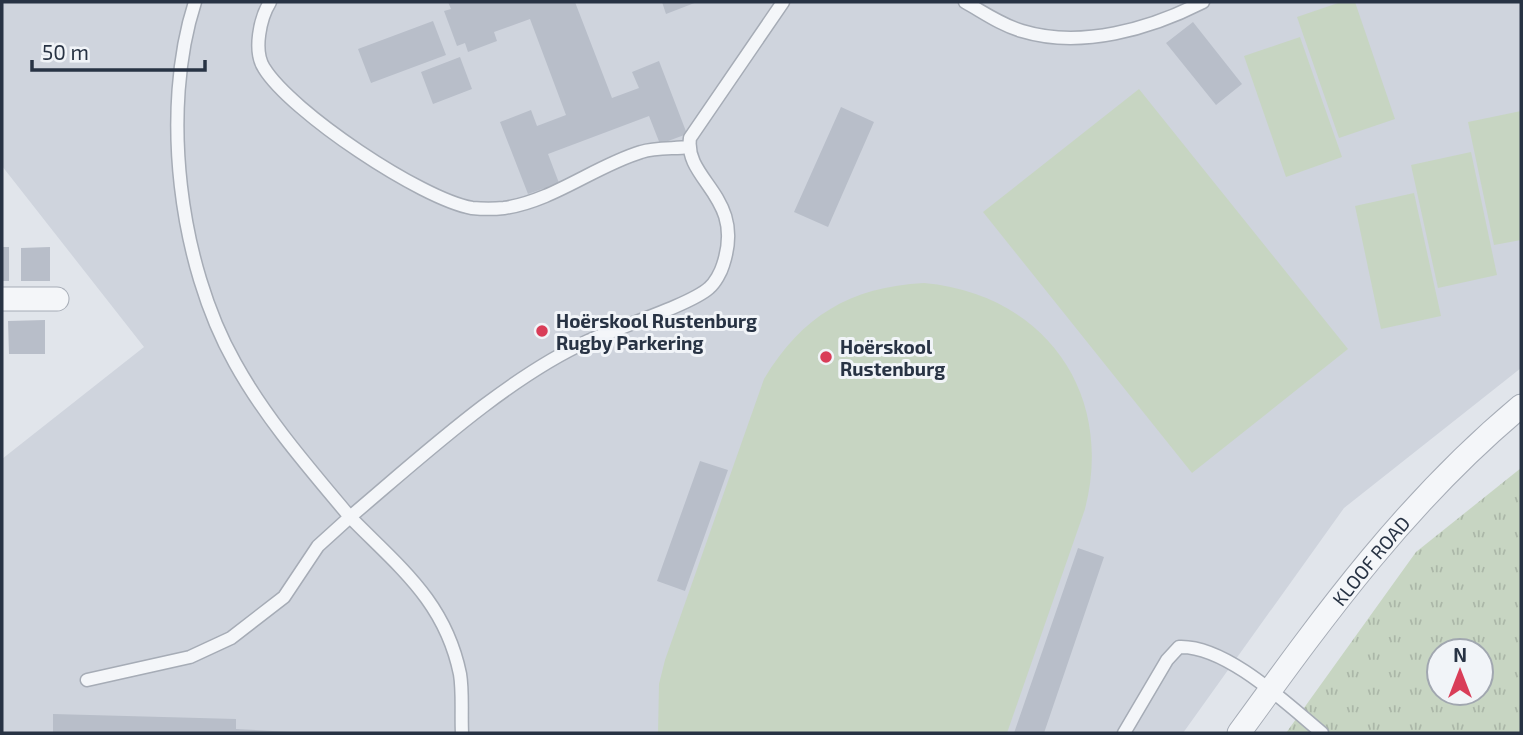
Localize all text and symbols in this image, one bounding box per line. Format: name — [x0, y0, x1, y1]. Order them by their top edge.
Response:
scale bar — [32, 28, 205, 72]
text: 50 m — [42, 39, 89, 64]
place label: Hoërskool Rustenburg Rugby Parkering — [556, 309, 757, 355]
marker: Hoërskool Rustenburg Rugby Parkering — [534, 323, 550, 339]
place label: Hoërskool Rustenburg — [840, 335, 945, 380]
marker: Hoërskool Rustenburg — [818, 349, 834, 365]
street label: KLOOF ROAD — [1327, 511, 1414, 610]
north arrow — [1425, 637, 1495, 707]
text: N — [1453, 643, 1467, 666]

